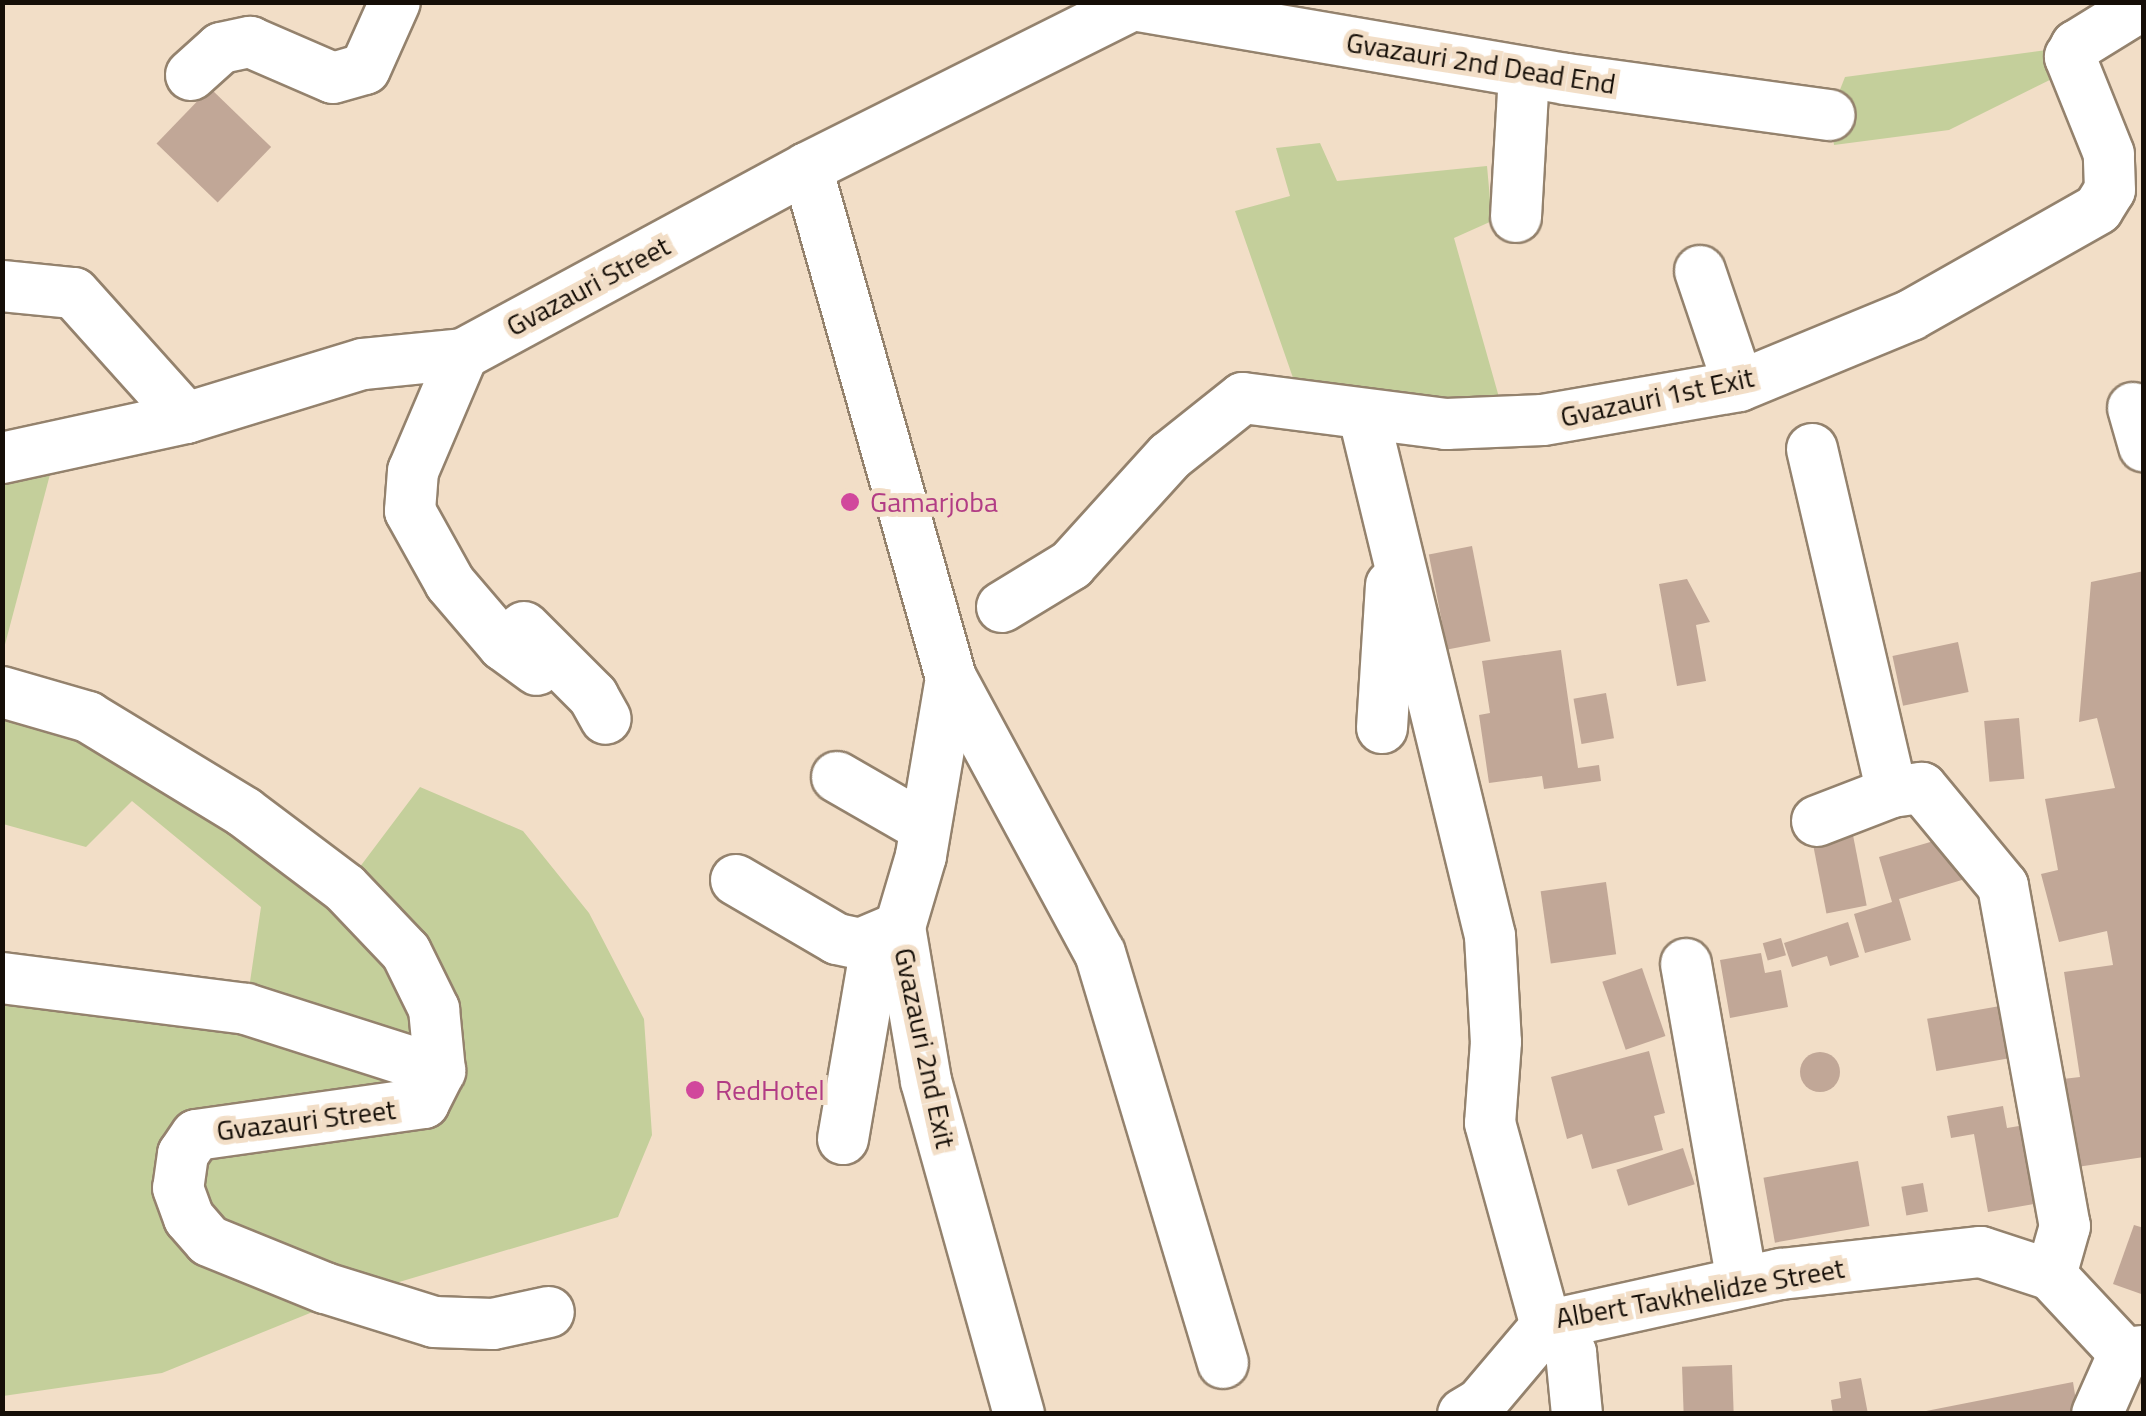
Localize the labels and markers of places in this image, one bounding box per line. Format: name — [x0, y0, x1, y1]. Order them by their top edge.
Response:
place label: Gamarjoba — [870, 485, 998, 519]
marker: Gamarjoba — [839, 491, 861, 513]
place label: RedHotel — [715, 1073, 825, 1107]
marker: RedHotel — [684, 1079, 706, 1101]

